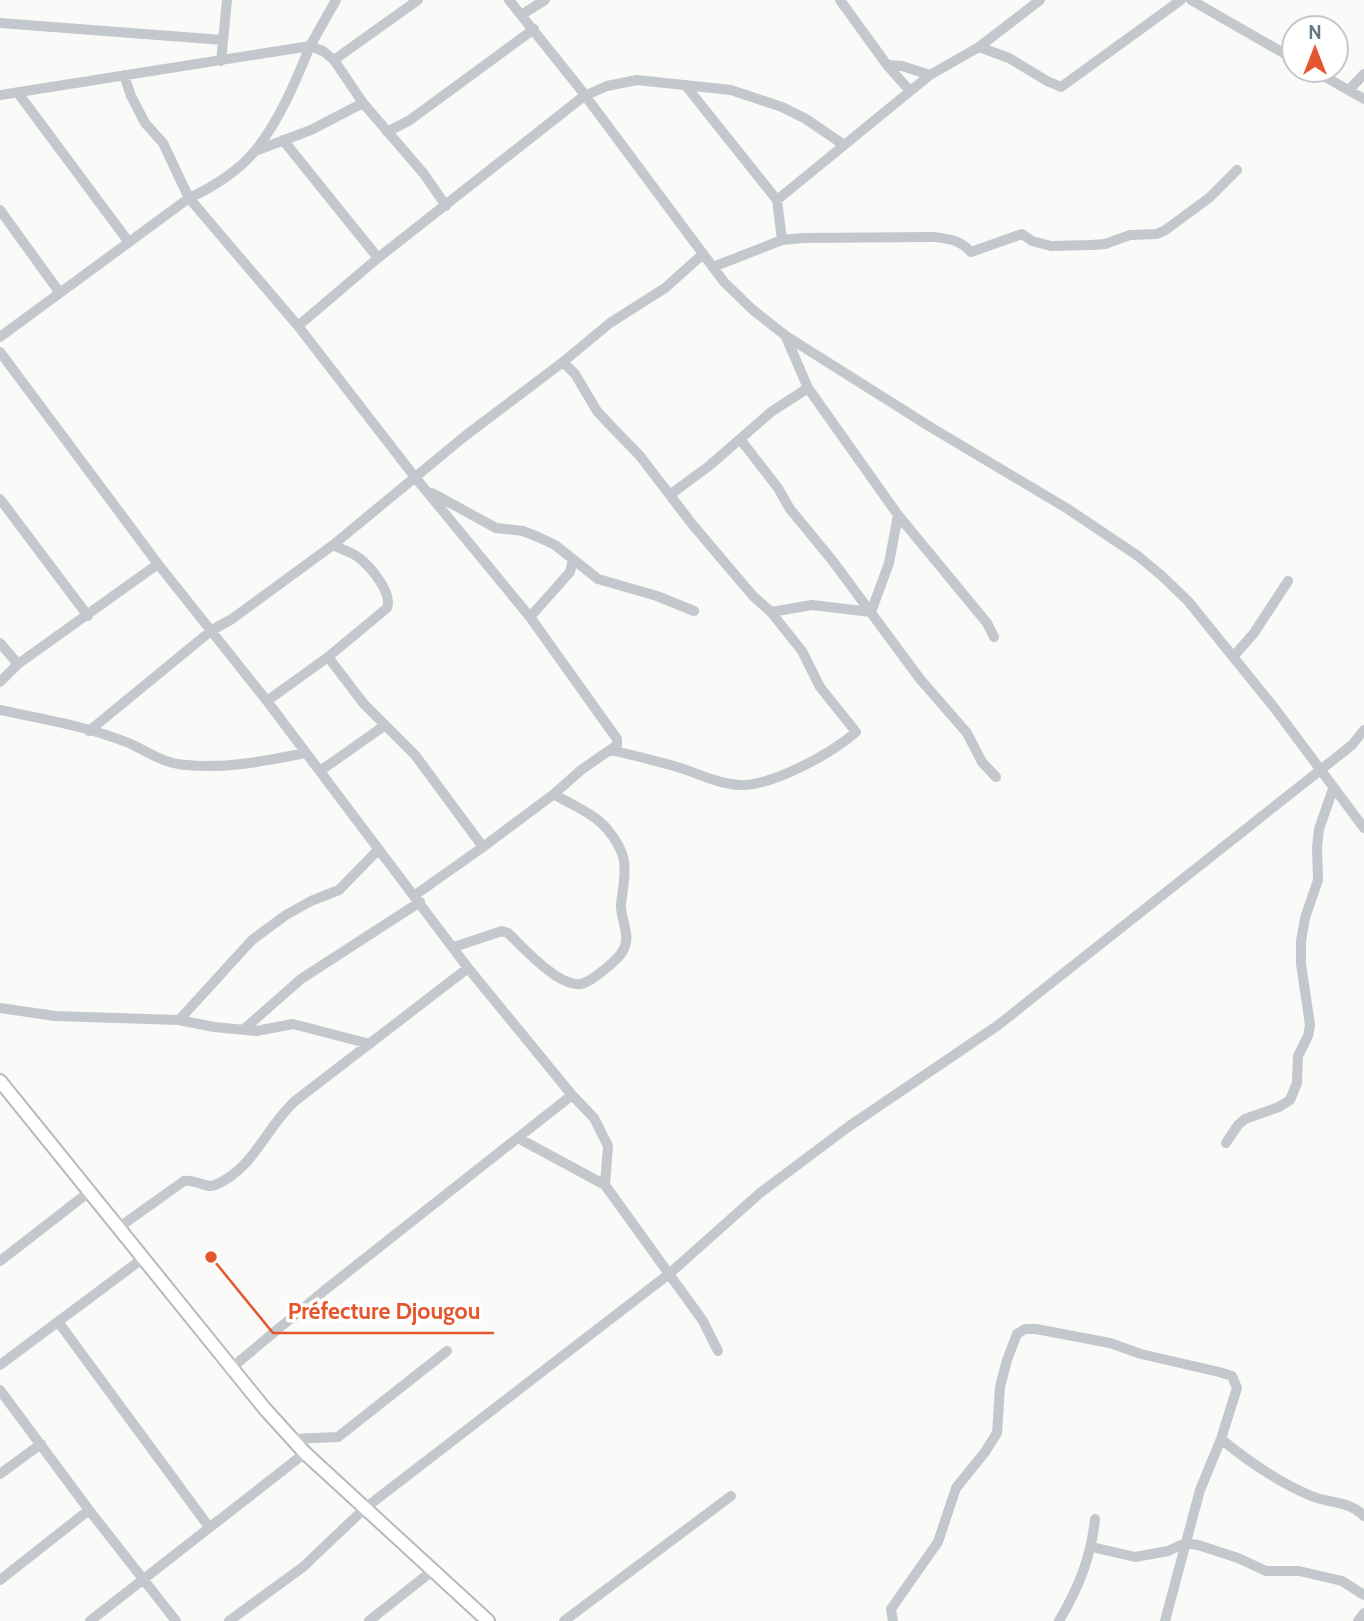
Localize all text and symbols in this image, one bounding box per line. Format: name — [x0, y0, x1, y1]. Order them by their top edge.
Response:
north arrow — [1280, 14, 1350, 84]
text: N — [1308, 21, 1322, 44]
callout: Préfecture Djougou — [273, 1289, 494, 1333]
text: Préfecture Djougou — [288, 1297, 480, 1325]

